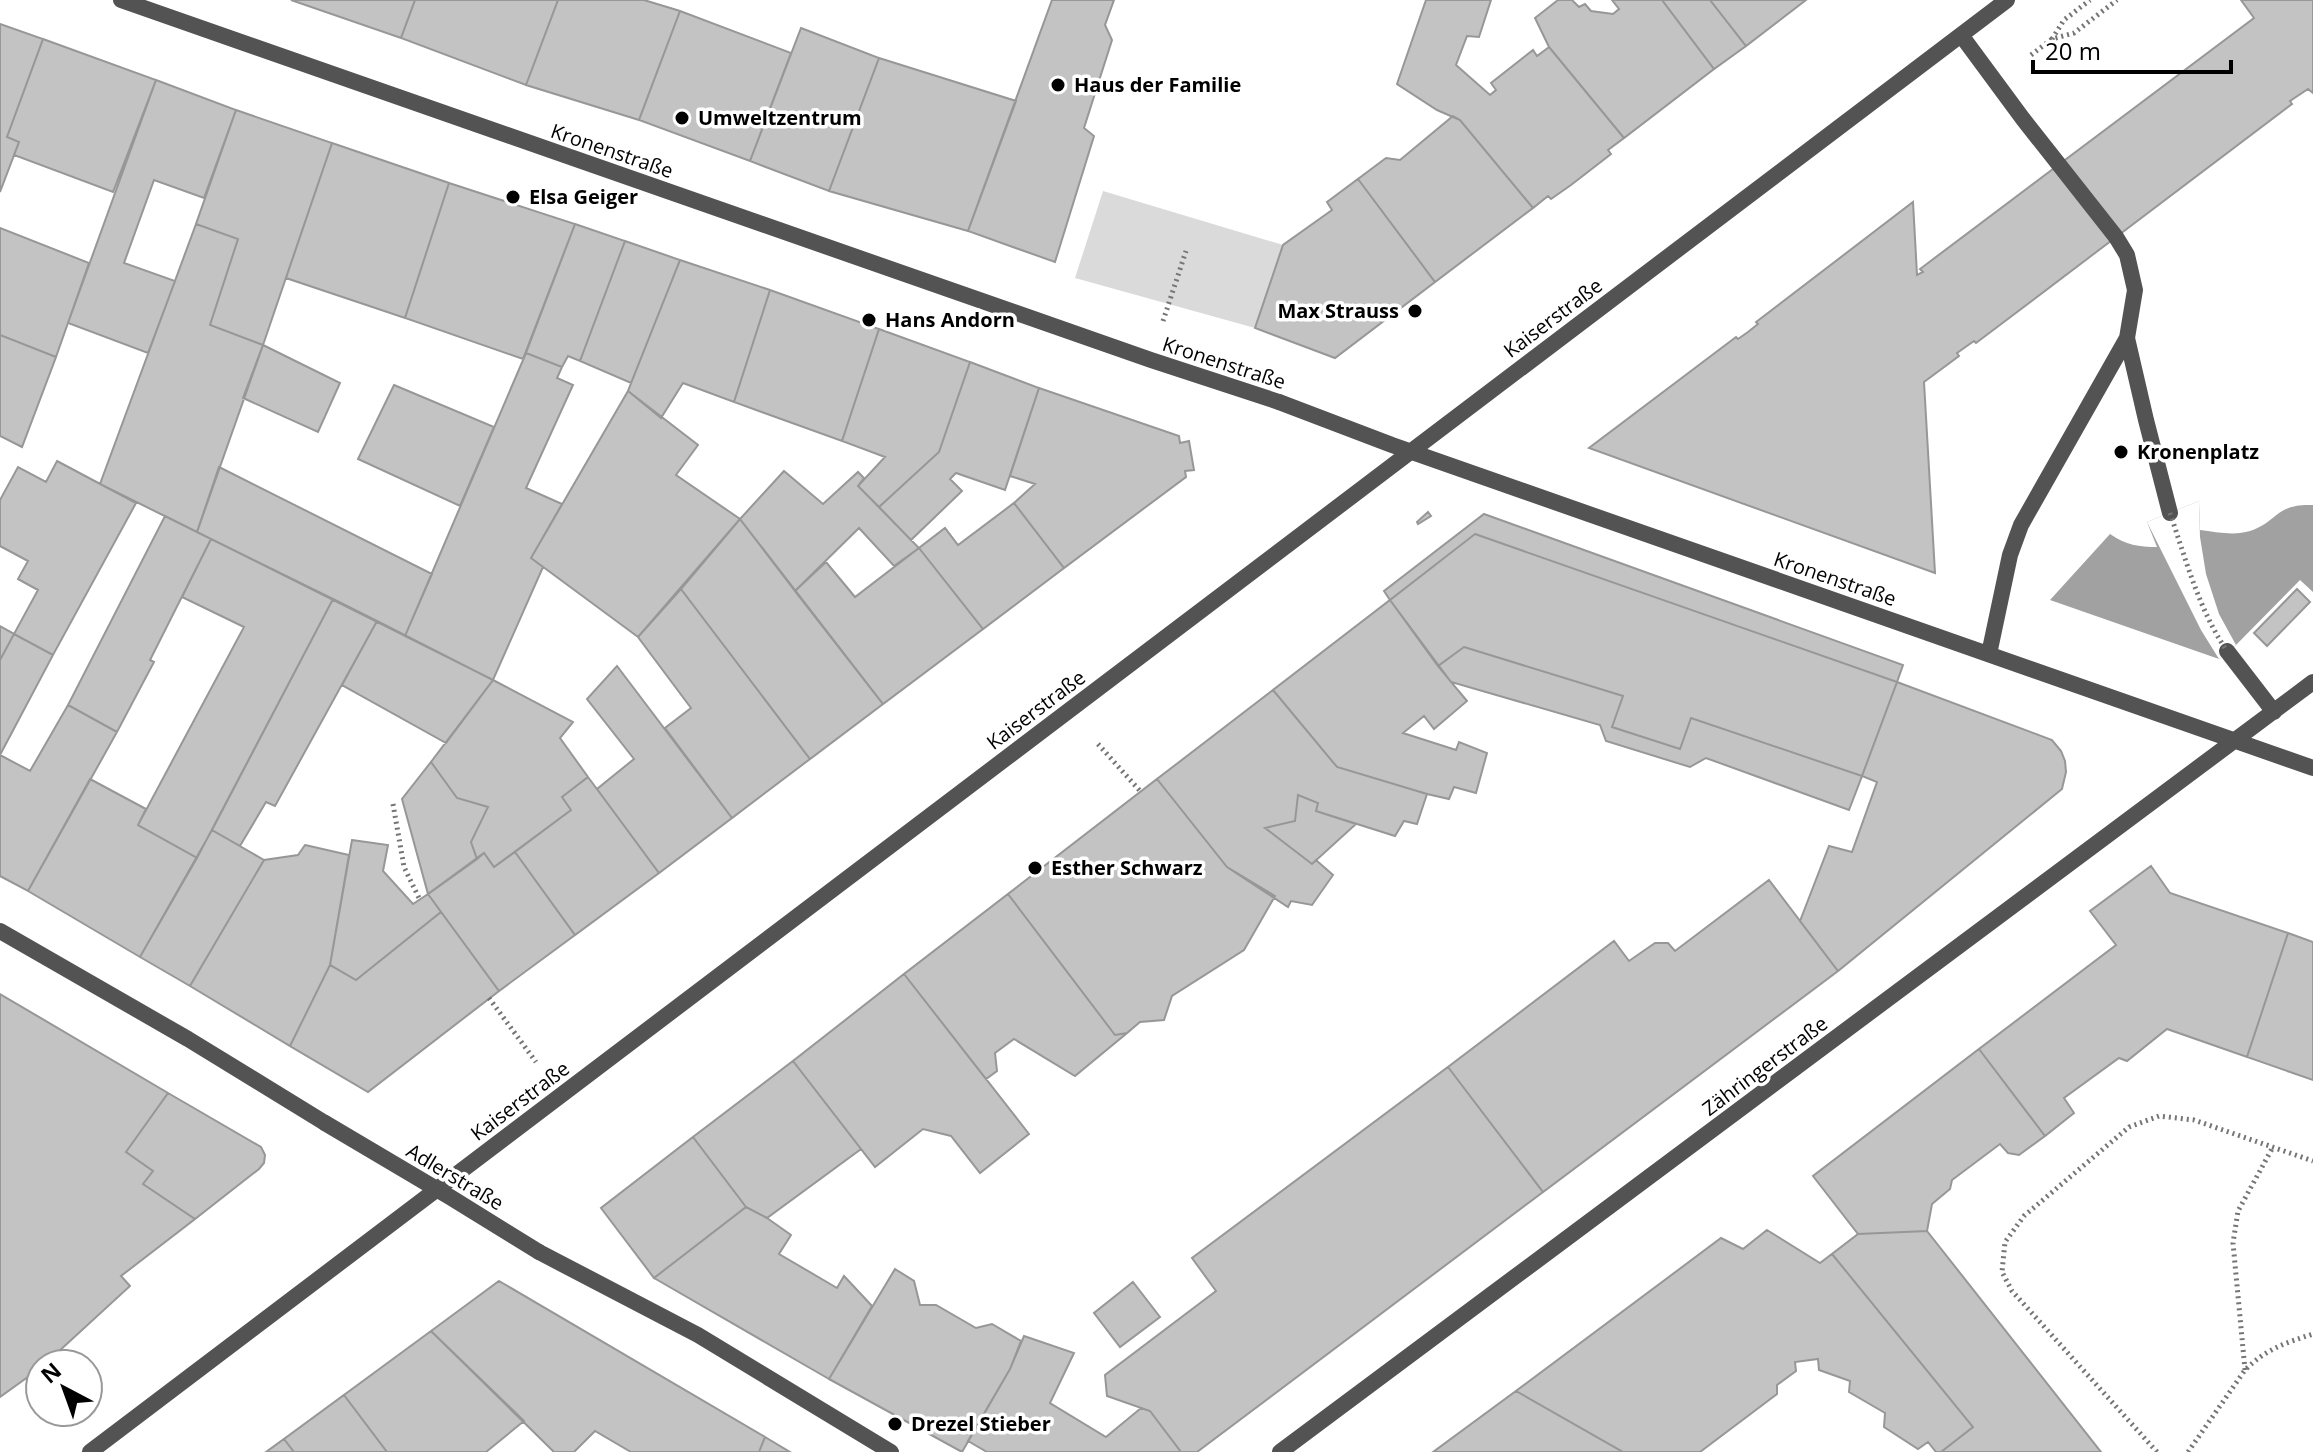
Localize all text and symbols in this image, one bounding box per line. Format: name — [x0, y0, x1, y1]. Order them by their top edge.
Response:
scale bar — [2033, 24, 2231, 74]
text: 20 m — [2045, 34, 2101, 67]
place label: Haus der Familie — [1074, 71, 1241, 98]
marker: Haus der Familie — [1049, 76, 1067, 94]
place label: Umweltzentrum — [698, 104, 862, 131]
marker: Umweltzentrum — [673, 109, 691, 127]
street label: Kronenstraße — [547, 117, 677, 184]
place label: Elsa Geiger — [529, 183, 638, 210]
marker: Elsa Geiger — [504, 188, 522, 206]
street label: Kaiserstraße — [1498, 272, 1608, 364]
place label: Max Strauss — [1277, 297, 1399, 324]
marker: Max Strauss — [1406, 302, 1424, 320]
place label: Hans Andorn — [885, 306, 1015, 333]
marker: Hans Andorn — [860, 311, 878, 329]
street label: Kronenstraße — [1159, 330, 1289, 395]
place label: Kronenplatz — [2137, 438, 2259, 465]
marker: Kronenplatz — [2112, 443, 2130, 461]
street label: Kronenstraße — [1770, 545, 1900, 612]
street label: Kaiserstraße — [981, 664, 1091, 756]
place label: Esther Schwarz — [1051, 854, 1203, 881]
marker: Esther Schwarz — [1026, 859, 1044, 877]
street label: Zähringerstraße — [1697, 1010, 1833, 1122]
street label: Kaiserstraße — [465, 1055, 575, 1147]
street label: Adlerstraße — [402, 1137, 509, 1216]
north arrow — [24, 1348, 104, 1428]
text: N — [34, 1355, 67, 1389]
place label: Drezel Stieber — [911, 1410, 1051, 1437]
marker: Drezel Stieber — [886, 1415, 904, 1433]

